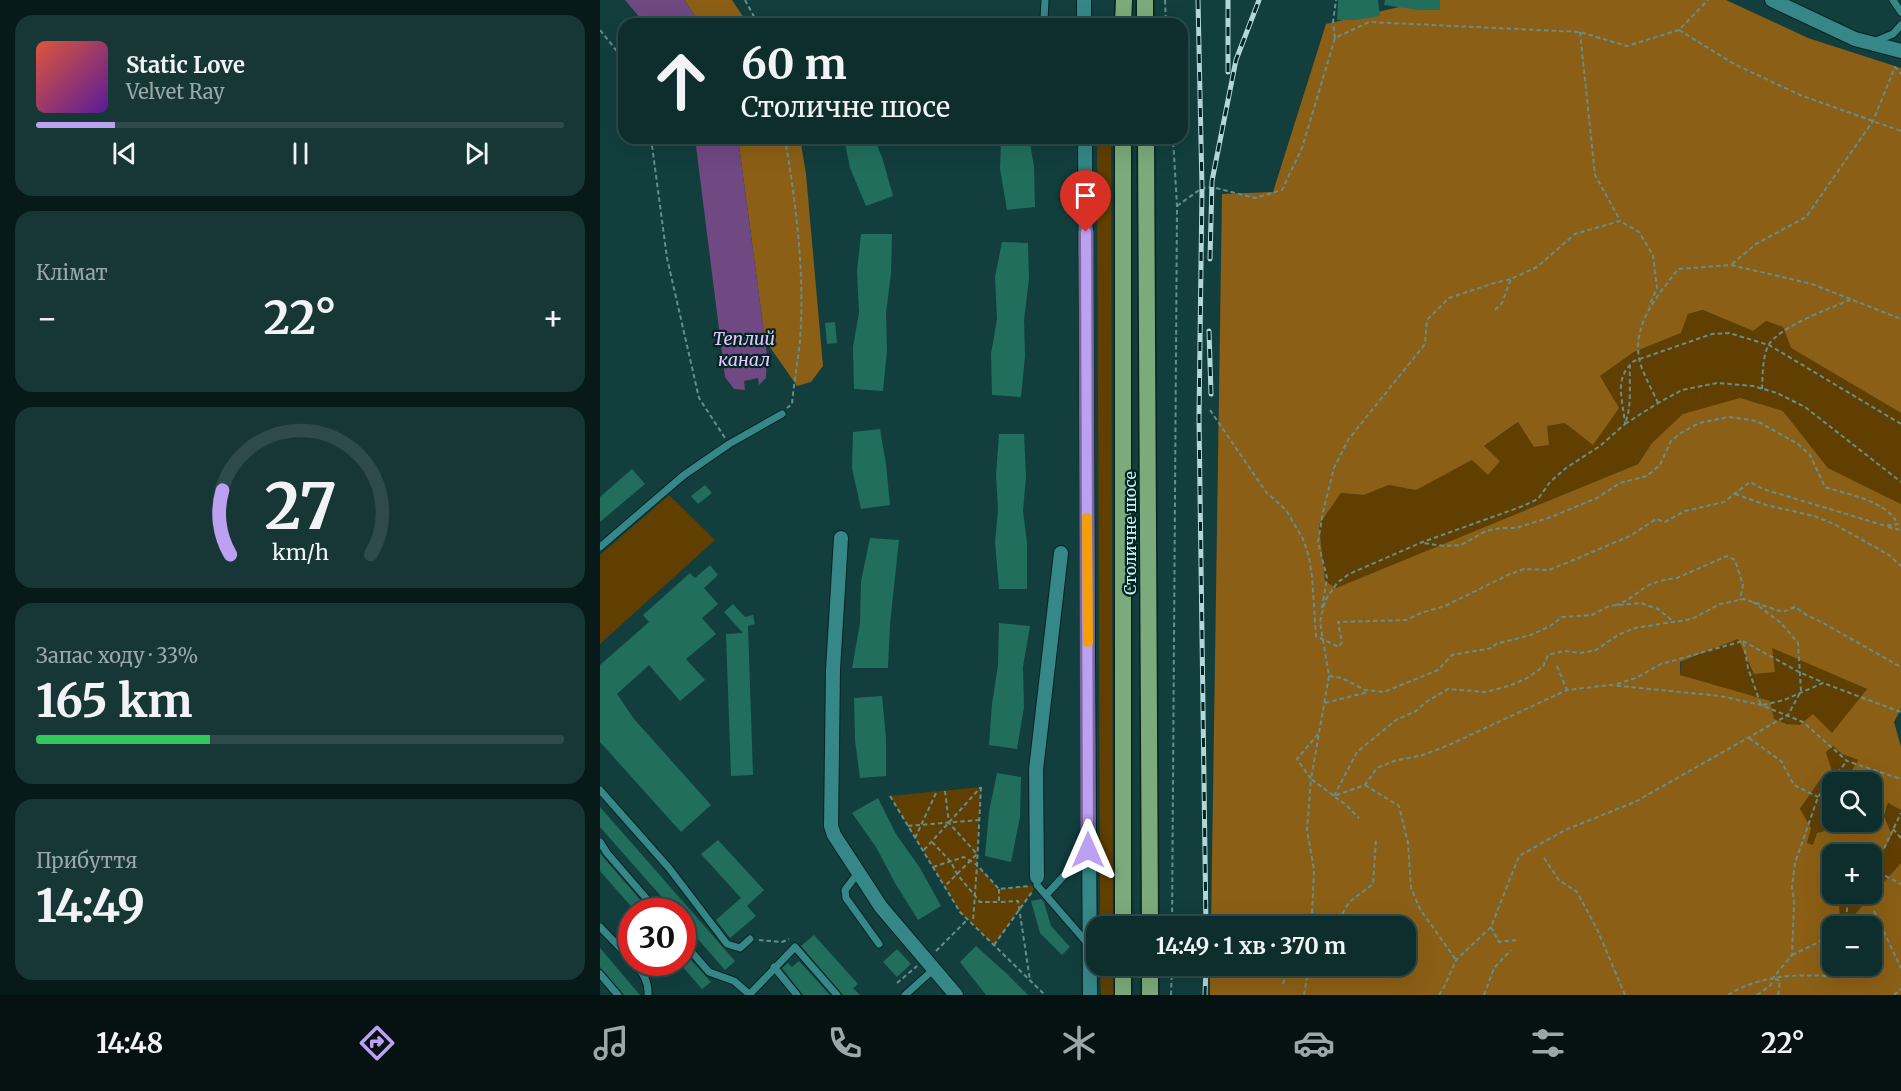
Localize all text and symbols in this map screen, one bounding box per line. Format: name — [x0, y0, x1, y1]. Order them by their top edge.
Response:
text: 60 m — [741, 38, 847, 90]
icon: ahead — [642, 42, 720, 120]
text: Static Love — [126, 51, 245, 79]
text: Velvet Ray — [126, 79, 225, 104]
text: Столичне шосе — [741, 90, 950, 124]
icon: previous — [108, 137, 141, 170]
icon: pause — [284, 137, 317, 170]
icon: next — [460, 137, 493, 170]
pin — [1060, 170, 1111, 232]
icon: arrive — [1069, 179, 1102, 212]
text: Клімат — [36, 260, 108, 285]
text: 22° — [264, 290, 336, 346]
text: − — [36, 298, 58, 339]
text: + — [542, 298, 564, 339]
water label: Теплий канал — [713, 327, 775, 371]
text: 27 — [264, 468, 336, 546]
street label: Столичне шосе — [1120, 471, 1140, 595]
text: km/h — [272, 539, 328, 566]
text: Запас ходу · 33% — [36, 643, 198, 668]
text: 165 km — [36, 673, 193, 729]
map controls — [1822, 772, 1882, 976]
button: search — [1822, 772, 1882, 832]
position arrow — [1056, 818, 1120, 882]
button: + — [1822, 844, 1882, 904]
text: Прибуття — [36, 848, 137, 873]
text: 14:49 — [36, 878, 145, 934]
speed limit sign: 30 — [618, 898, 696, 976]
button: − — [1822, 916, 1882, 976]
text: 14:49 · 1 хв · 370 m — [1156, 932, 1346, 960]
icon: directions — [356, 1022, 398, 1064]
icon: music — [590, 1022, 632, 1064]
icon: phone — [824, 1022, 866, 1064]
icon: climate — [1058, 1022, 1100, 1064]
icon: car — [1293, 1022, 1335, 1064]
icon: filters — [1527, 1022, 1569, 1064]
text: 14:48 — [96, 1026, 163, 1060]
text: 22° — [1761, 1026, 1805, 1060]

